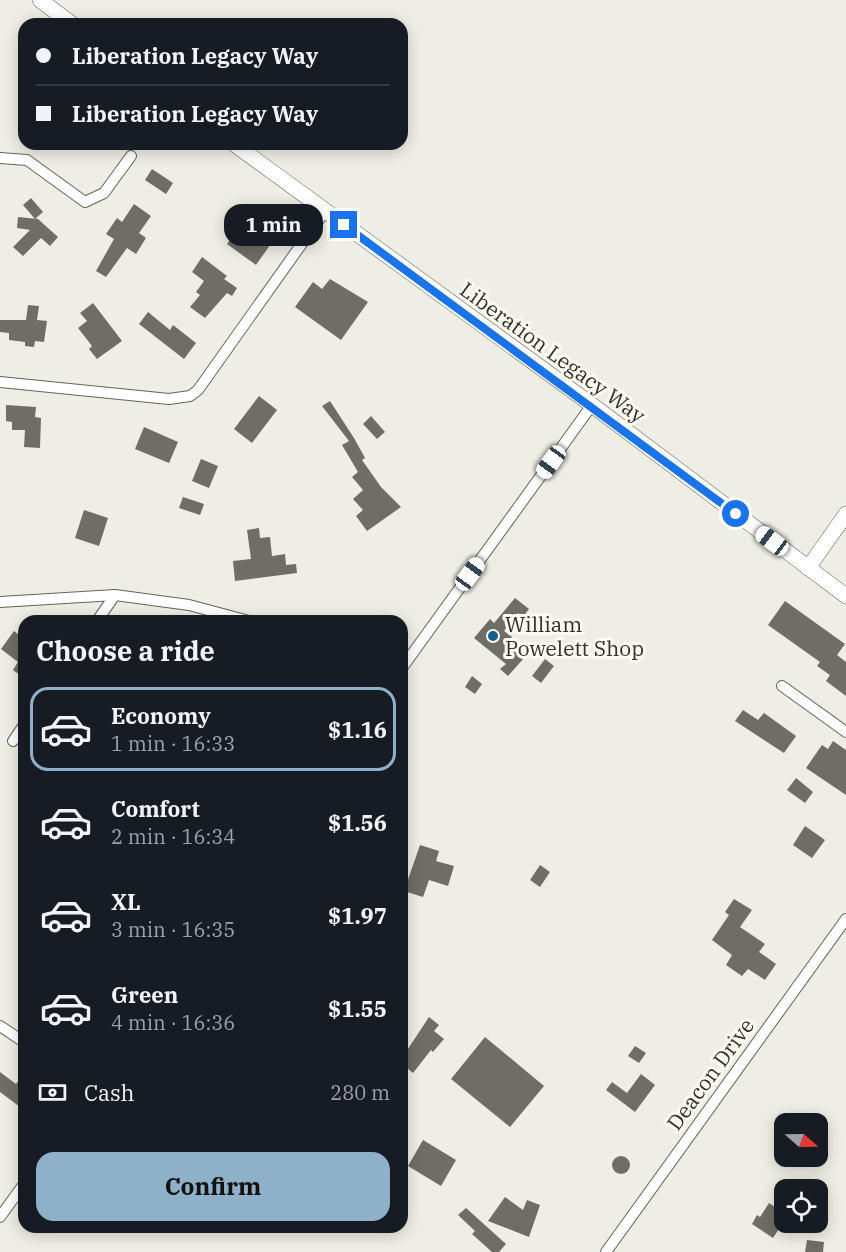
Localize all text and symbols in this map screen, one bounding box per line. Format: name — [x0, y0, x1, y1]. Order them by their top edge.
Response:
text: Liberation Legacy Way — [72, 41, 318, 70]
text: Liberation Legacy Way — [72, 99, 318, 128]
callout: 1 min — [224, 204, 323, 246]
text: 1 min — [246, 211, 302, 238]
route end — [330, 211, 357, 238]
street label: Liberation Legacy Way — [455, 275, 652, 429]
car — [533, 442, 569, 482]
route start — [722, 500, 749, 527]
car — [752, 523, 792, 559]
car — [452, 554, 488, 594]
place label: William Powelett Shop — [505, 610, 644, 662]
marker: William Powelett Shop — [486, 629, 500, 643]
text: Choose a ride — [36, 633, 215, 668]
text: Economy — [111, 701, 211, 730]
icon: car — [39, 702, 93, 756]
text: $1.16 — [328, 715, 387, 744]
text: 1 min · 16:33 — [111, 730, 235, 757]
text: Comfort — [111, 794, 200, 823]
icon: car — [39, 795, 93, 849]
text: $1.56 — [328, 808, 387, 837]
text: 2 min · 16:34 — [111, 823, 235, 850]
text: XL — [111, 887, 141, 916]
icon: car — [39, 888, 93, 942]
text: $1.97 — [328, 901, 387, 930]
text: 3 min · 16:35 — [111, 916, 235, 943]
text: Green — [111, 980, 178, 1009]
icon: car — [39, 981, 93, 1035]
text: $1.55 — [328, 994, 387, 1023]
text: 4 min · 16:36 — [111, 1009, 235, 1036]
street label: Deacon Drive — [660, 1013, 760, 1135]
icon: cash — [36, 1076, 69, 1109]
text: Cash — [84, 1078, 135, 1107]
text: 280 m — [330, 1079, 390, 1106]
north arrow — [774, 1113, 828, 1167]
map controls — [774, 1113, 828, 1233]
button: Confirm — [36, 1152, 390, 1221]
button: locate — [774, 1179, 828, 1233]

